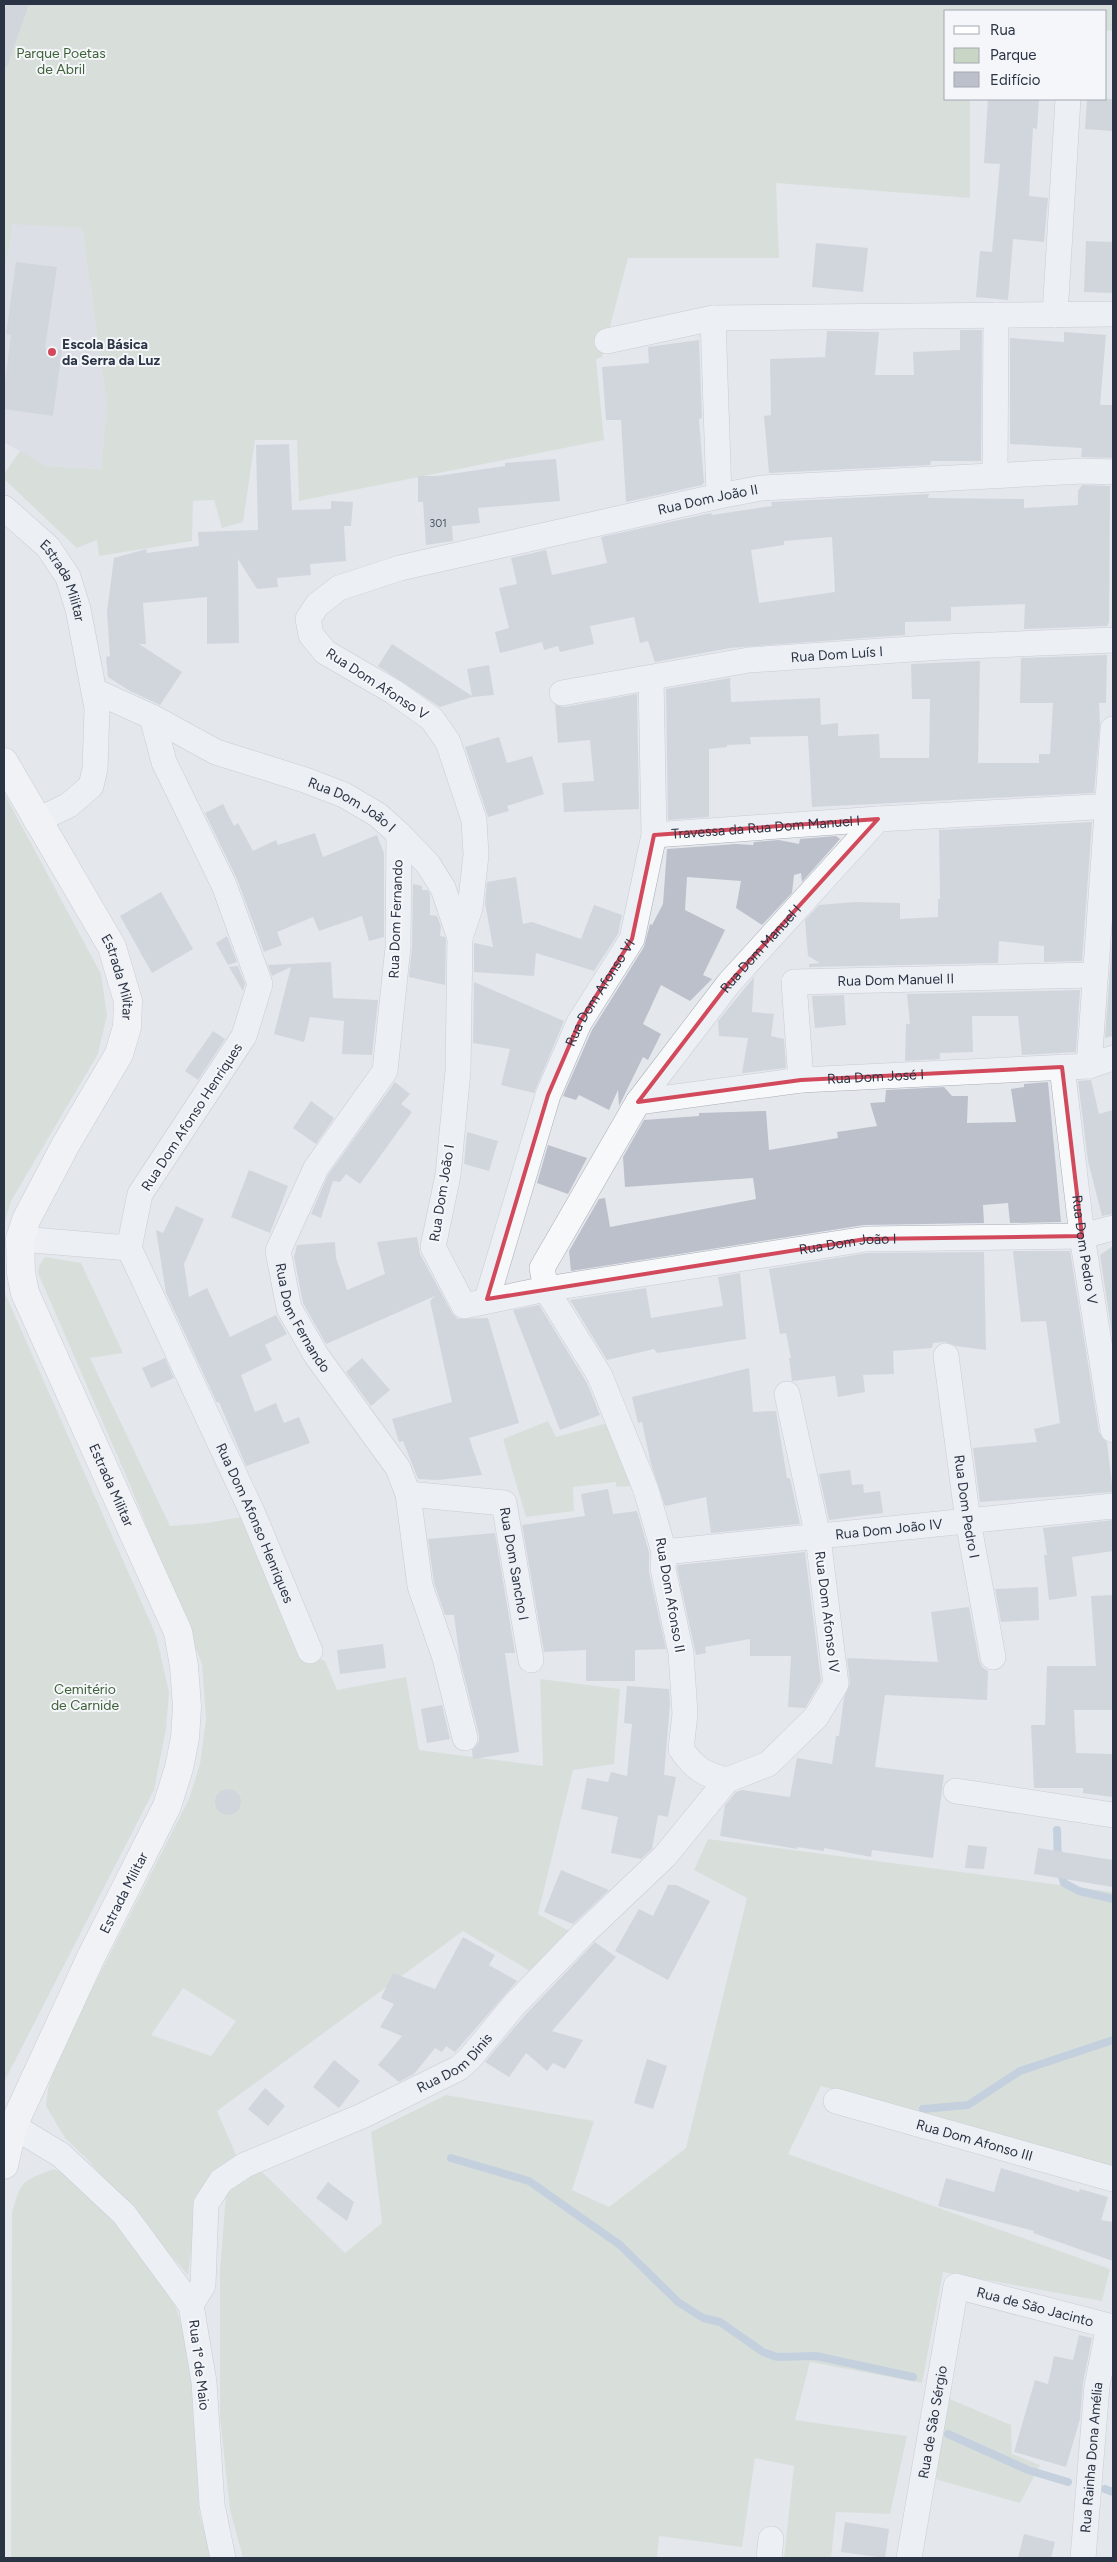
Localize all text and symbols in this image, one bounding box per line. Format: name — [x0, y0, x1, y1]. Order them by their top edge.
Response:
legend — [944, 10, 1107, 100]
text: Rua — [990, 21, 1015, 39]
park label: Parque Poetas de Abril — [16, 45, 106, 78]
text: Parque — [990, 46, 1037, 64]
text: Edifício — [990, 71, 1041, 89]
place label: Escola Básica da Serra da Luz — [62, 336, 160, 369]
marker: Escola Básica da Serra da Luz — [46, 346, 58, 358]
street label: Rua Dom João II — [656, 480, 759, 518]
house number: 301 — [429, 517, 447, 530]
street label: Estrada Militar — [37, 536, 89, 623]
street label: Rua Dom Luís I — [790, 642, 884, 666]
street label: Rua Dom Afonso V — [323, 645, 432, 724]
street label: Rua Dom João I — [306, 774, 399, 835]
street label: Travessa da Rua Dom Manuel I — [671, 812, 861, 842]
street label: Rua Dom Fernando — [385, 859, 407, 979]
street label: Rua Dom Manuel I — [716, 901, 805, 996]
street label: Estrada Militar — [98, 931, 137, 1021]
street label: Rua Dom Afonso VI — [561, 936, 638, 1049]
street label: Rua Dom Manuel II — [837, 970, 954, 989]
street label: Rua Dom Afonso Henriques — [138, 1040, 246, 1194]
street label: Rua Dom José I — [827, 1066, 924, 1087]
street label: Rua Dom João I — [426, 1143, 458, 1243]
street label: Rua Dom Pedro V — [1069, 1194, 1101, 1306]
street label: Rua Dom João I — [798, 1230, 897, 1258]
street label: Rua Dom Fernando — [272, 1261, 334, 1376]
street label: Rua Dom Afonso Henriques — [213, 1440, 298, 1606]
street label: Estrada Militar — [86, 1441, 138, 1529]
street label: Rua Dom Pedro I — [951, 1454, 983, 1560]
street label: Rua Dom Sancho I — [496, 1506, 533, 1622]
street label: Rua Dom João IV — [834, 1515, 944, 1543]
street label: Rua Dom Afonso II — [652, 1536, 688, 1654]
street label: Rua Dom Afonso IV — [811, 1550, 843, 1674]
park label: Cemitério de Carnide — [51, 1681, 119, 1714]
street label: Estrada Militar — [96, 1849, 152, 1937]
street label: Rua Dom Dinis — [414, 2030, 496, 2096]
street label: Rua Dom Afonso III — [914, 2116, 1035, 2165]
street label: Rua de São Jacinto — [975, 2283, 1096, 2330]
street label: Rua 1º de Maio — [185, 2319, 213, 2411]
street label: Rua de São Sérgio — [914, 2364, 951, 2480]
street label: Rua Rainha Dona Amélia — [1077, 2380, 1106, 2533]

